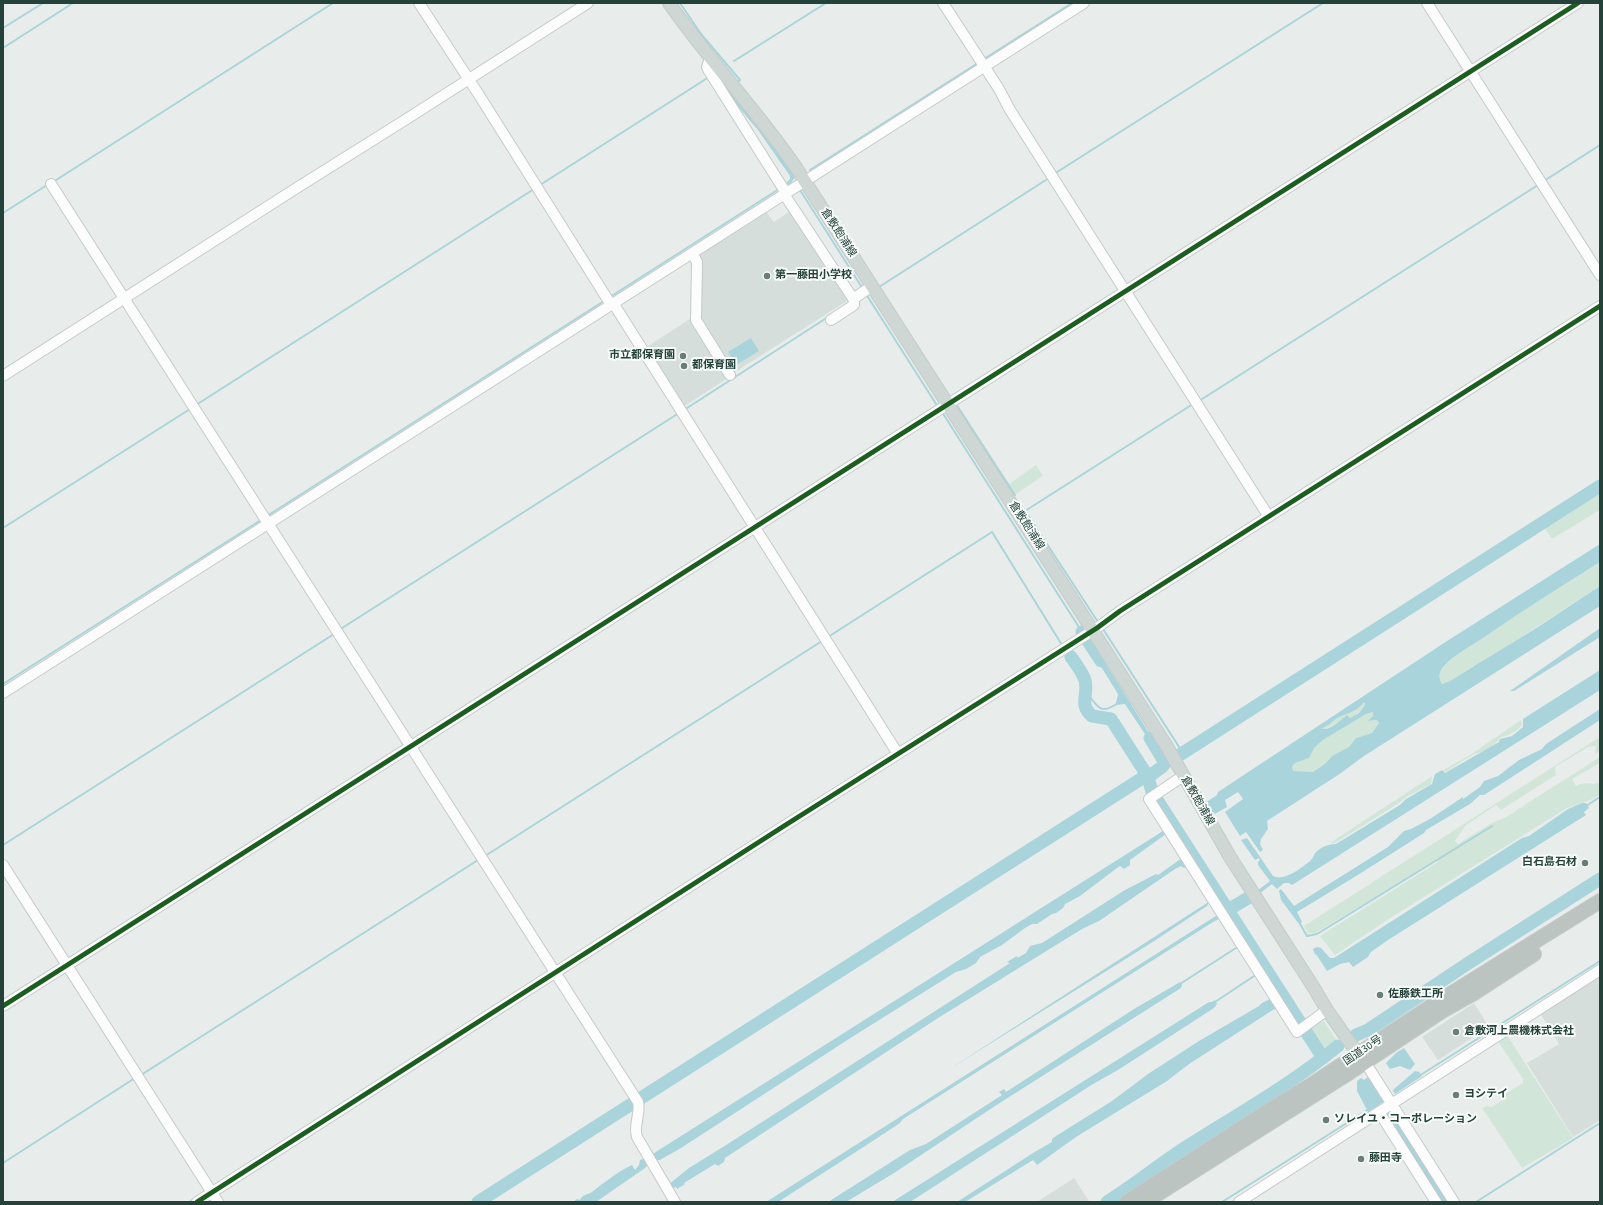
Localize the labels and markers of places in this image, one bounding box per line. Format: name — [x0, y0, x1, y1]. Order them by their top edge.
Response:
place label: 第一藤田小学校 — [775, 269, 852, 283]
marker: 第一藤田小学校 — [762, 271, 772, 281]
place label: 市立都保育園 — [609, 349, 675, 363]
marker: 市立都保育園 — [678, 351, 688, 361]
place label: 都保育園 — [692, 359, 736, 373]
marker: 都保育園 — [679, 361, 689, 371]
place label: 白石島石材 — [1522, 856, 1577, 870]
marker: 白石島石材 — [1580, 858, 1590, 868]
place label: 佐藤鉄工所 — [1388, 988, 1443, 1002]
marker: 佐藤鉄工所 — [1375, 990, 1385, 1000]
place label: 倉敷河上農機株式会社 — [1464, 1025, 1574, 1039]
marker: 倉敷河上農機株式会社 — [1451, 1027, 1461, 1037]
place label: ヨシテイ — [1464, 1088, 1508, 1102]
marker: ヨシテイ — [1451, 1090, 1461, 1100]
place label: ソレイユ・コーポレーション — [1334, 1113, 1477, 1127]
marker: ソレイユ・コーポレーション — [1321, 1115, 1331, 1125]
place label: 藤田寺 — [1369, 1152, 1402, 1166]
marker: 藤田寺 — [1356, 1154, 1366, 1164]

